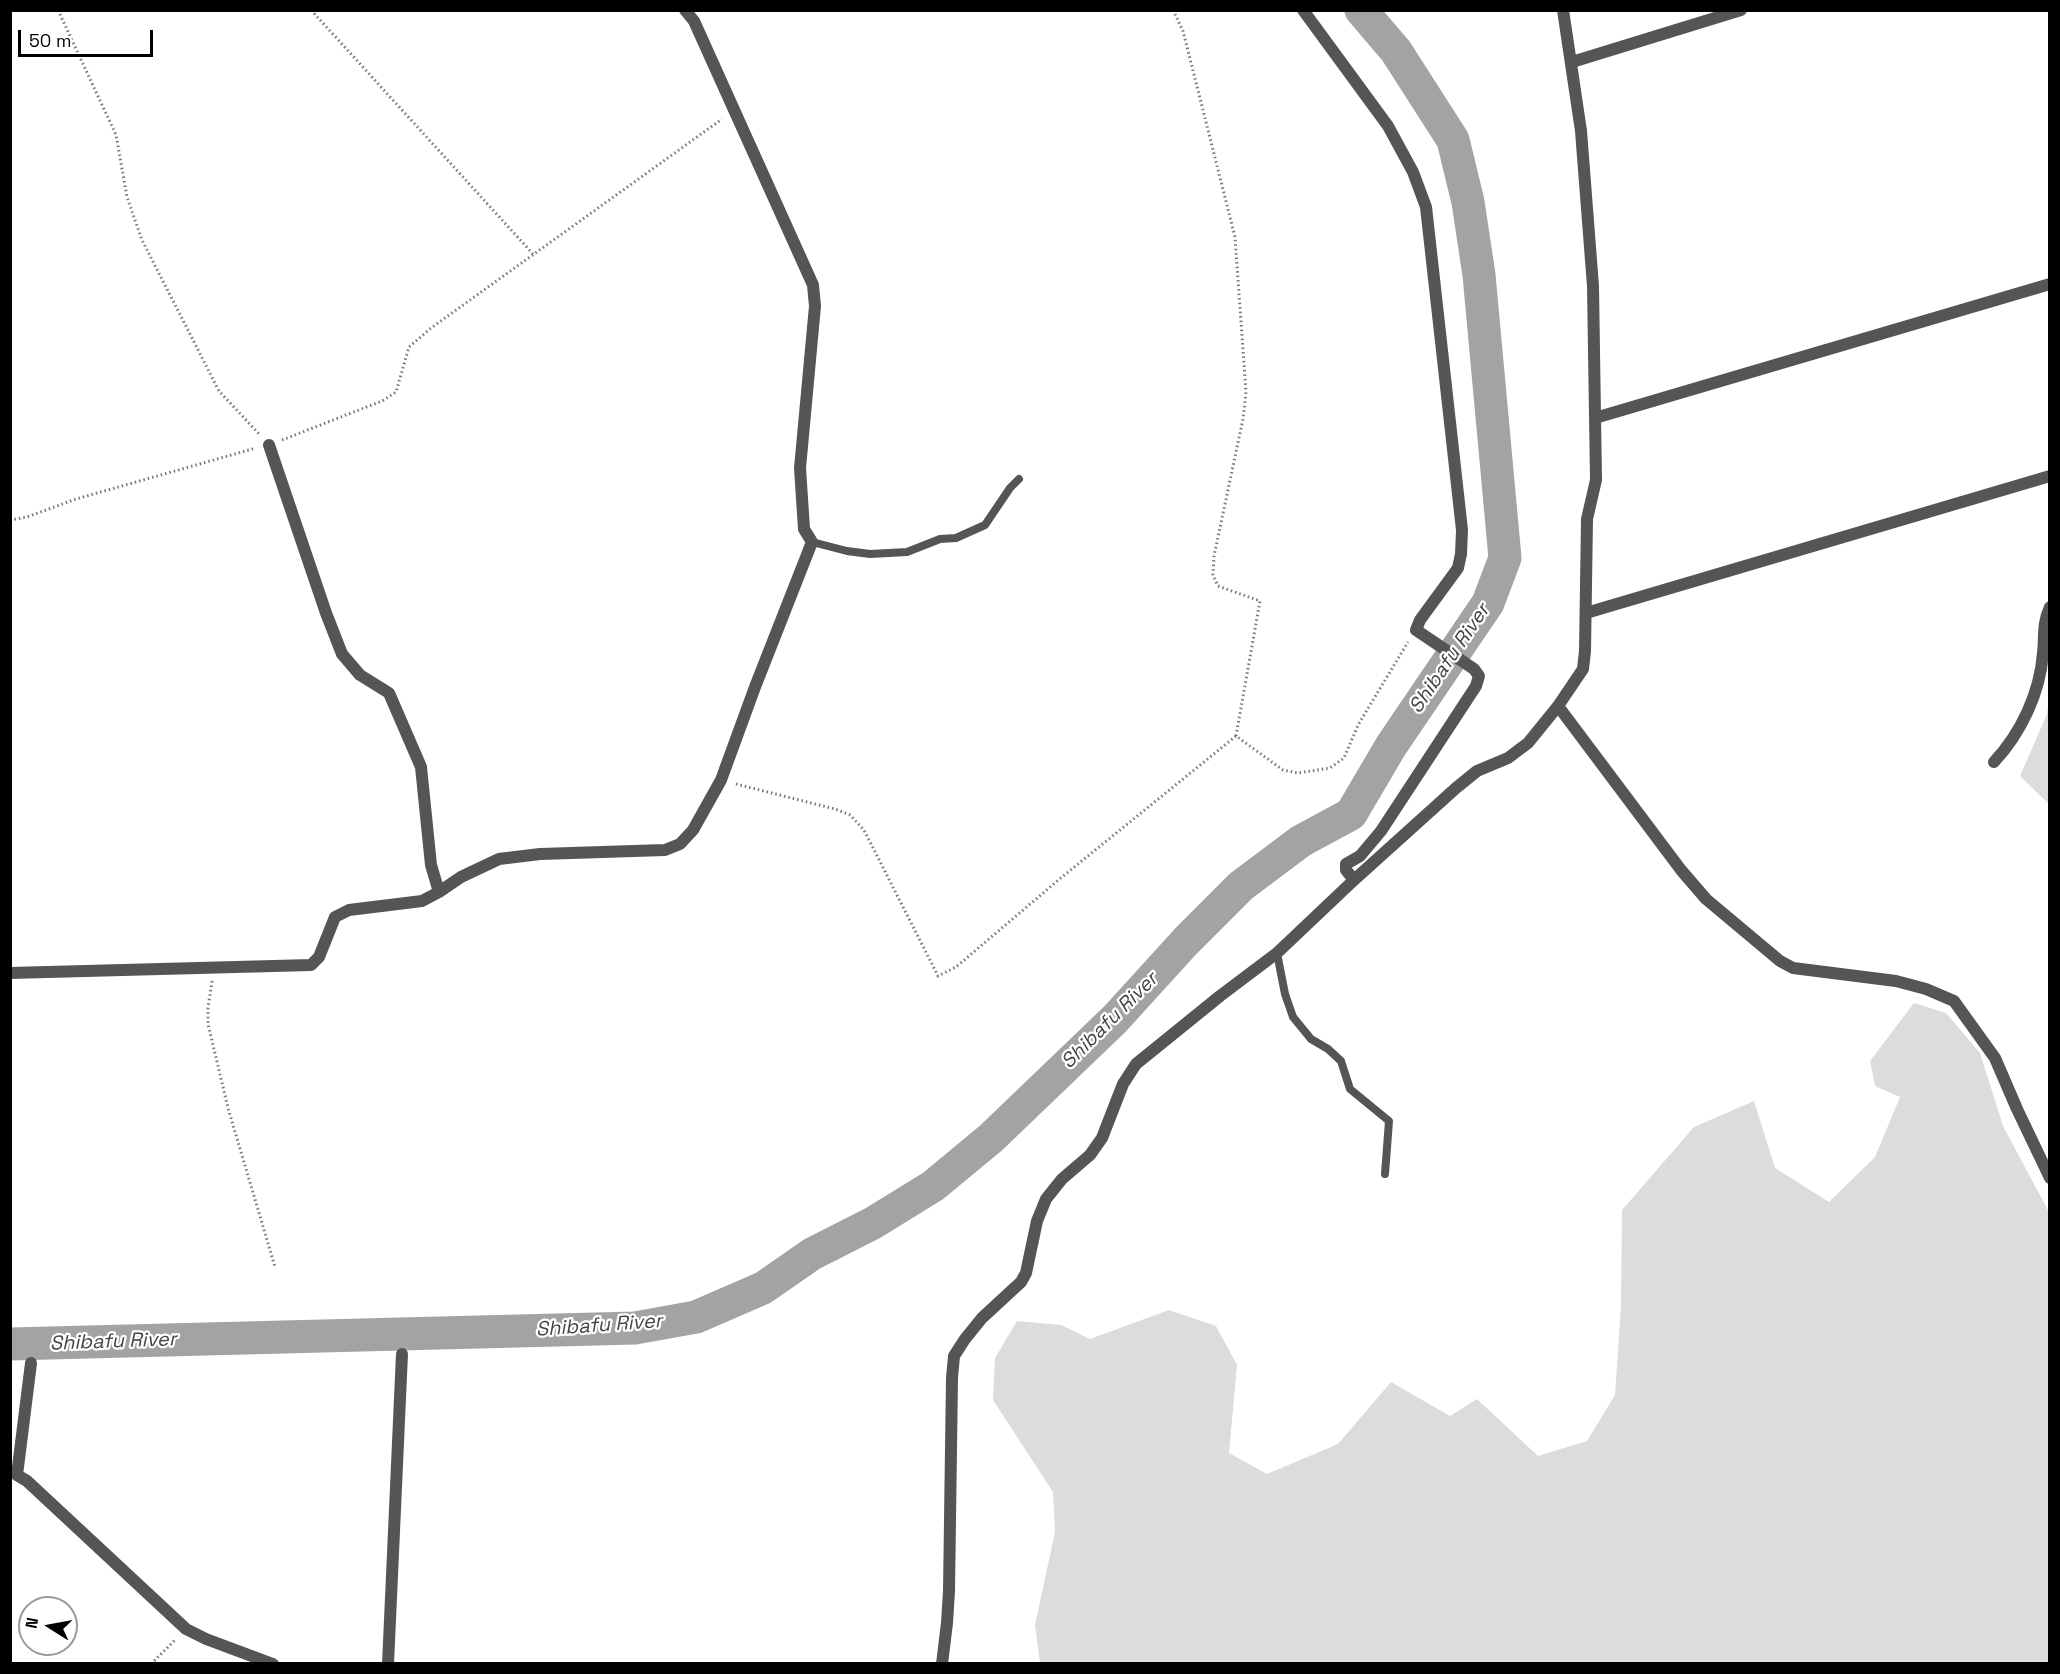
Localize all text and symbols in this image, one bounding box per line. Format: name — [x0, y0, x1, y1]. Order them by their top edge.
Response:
scale bar — [21, 18, 156, 56]
text: 50 m — [29, 29, 71, 52]
water label: Shibafu River — [1405, 600, 1495, 718]
water label: Shibafu River — [1057, 968, 1163, 1074]
water label: Shibafu River — [535, 1310, 663, 1342]
water label: Shibafu River — [49, 1328, 177, 1356]
north arrow — [18, 1596, 78, 1656]
text: N — [20, 1616, 43, 1630]

